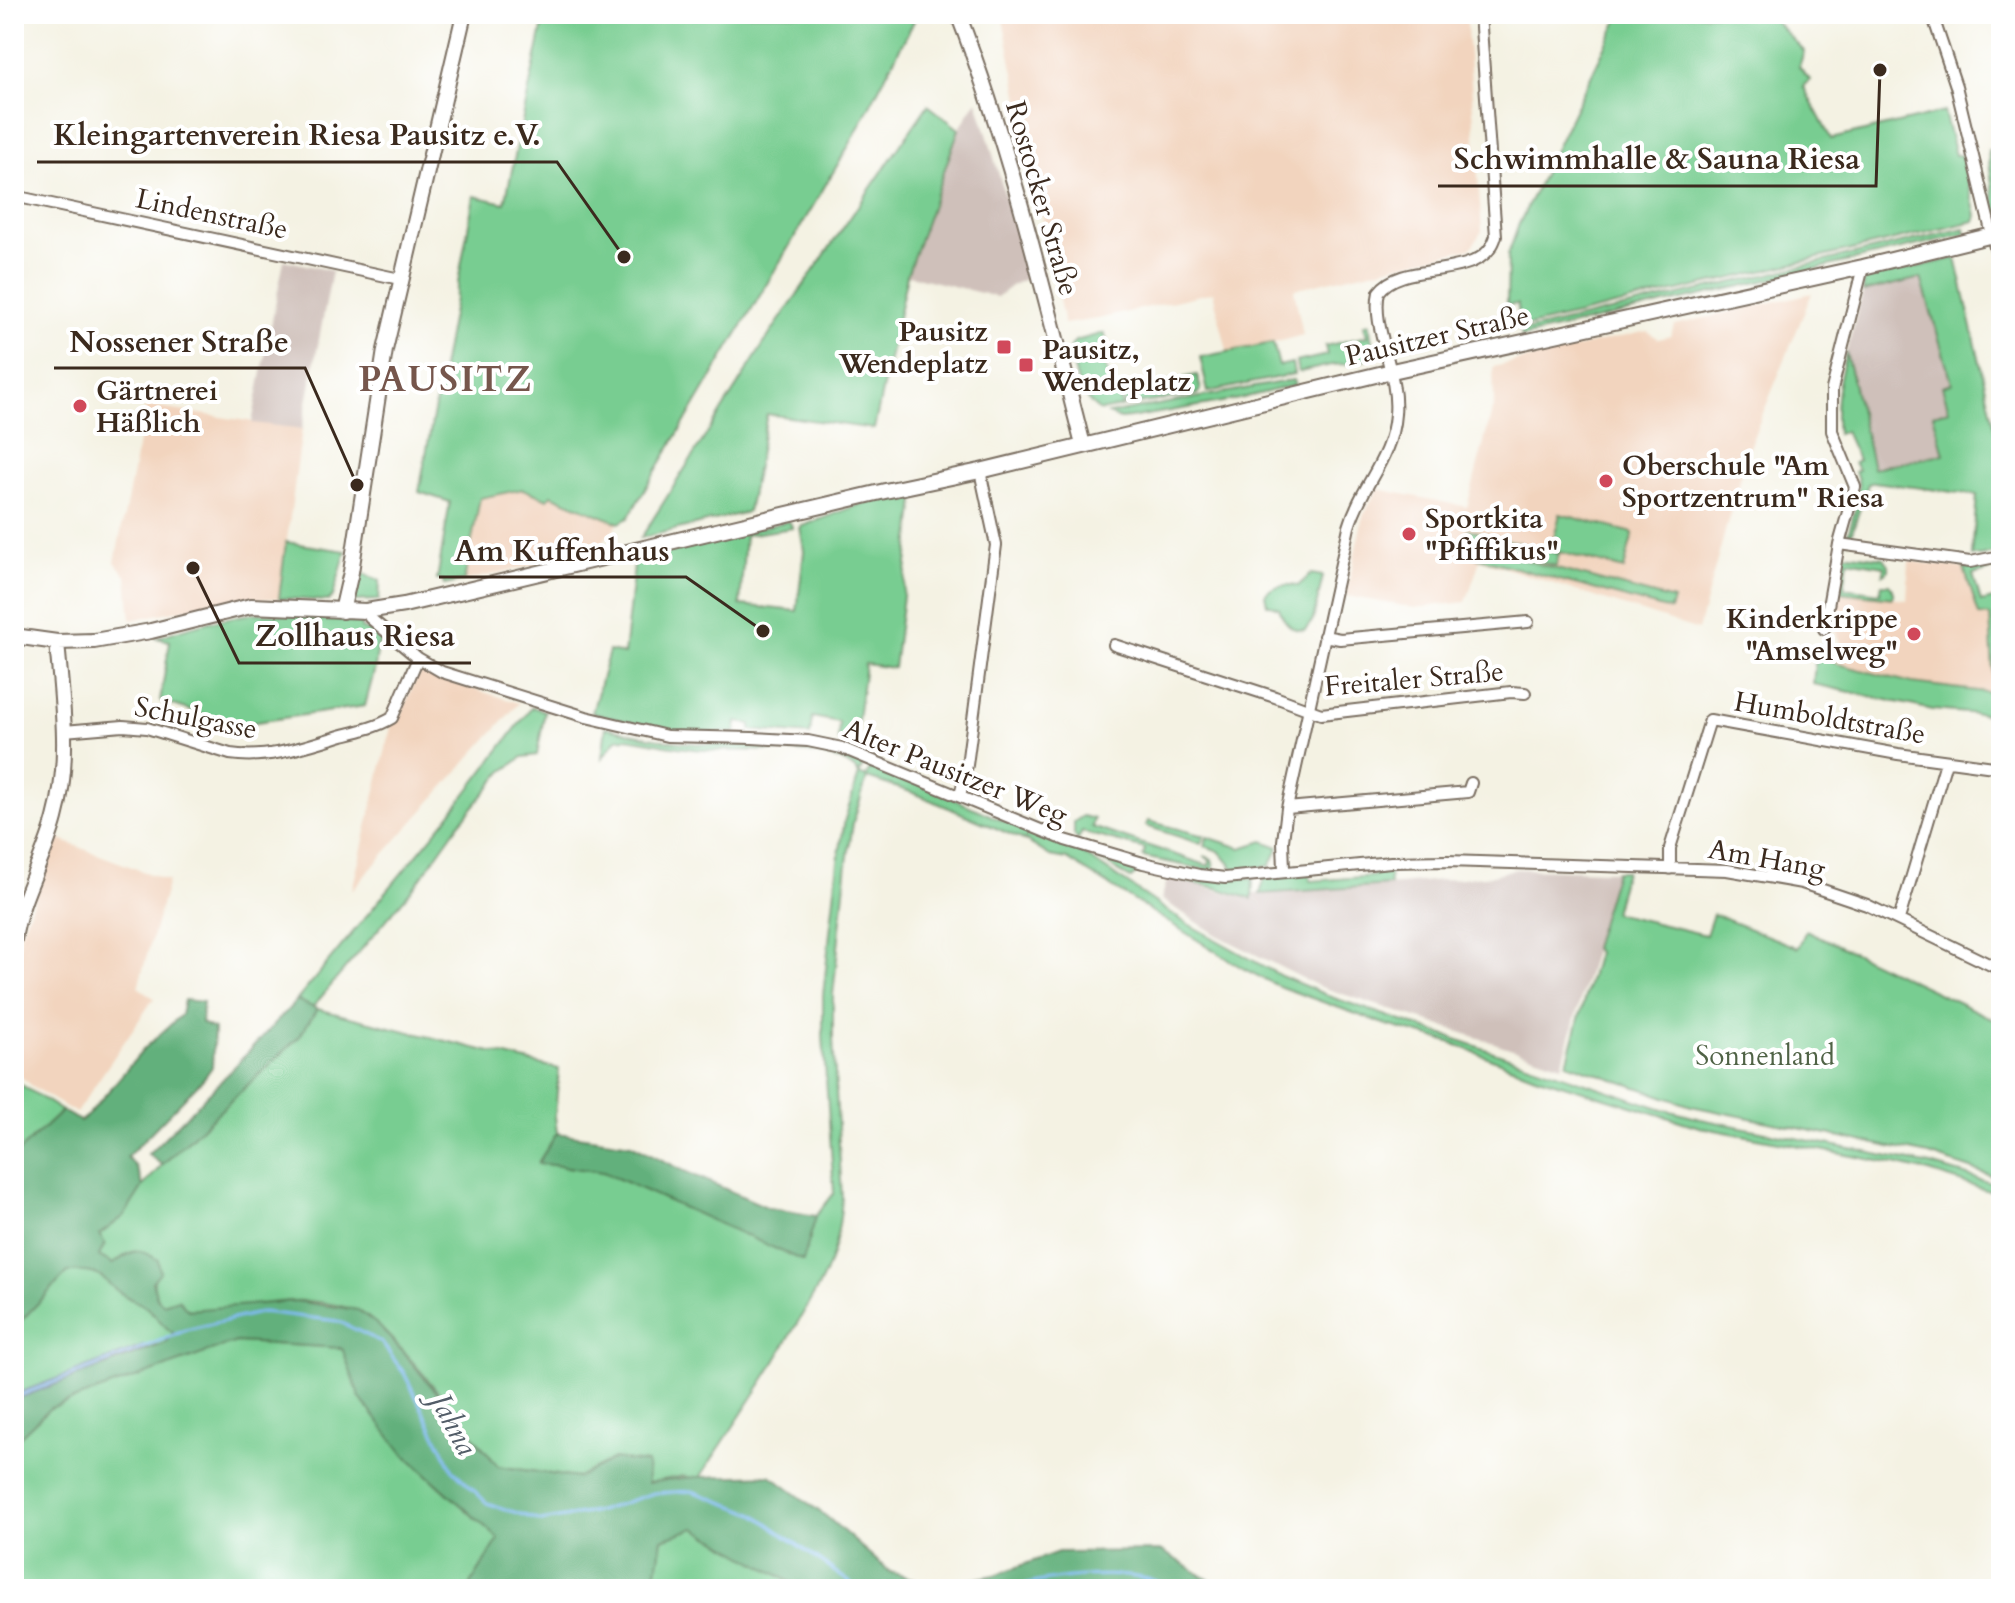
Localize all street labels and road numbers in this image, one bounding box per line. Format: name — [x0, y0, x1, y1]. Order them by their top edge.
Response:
street label: Rostocker Straße — [996, 97, 1088, 300]
street label: Lindenstraße — [132, 179, 291, 249]
street label: Pausitzer Straße — [1342, 296, 1533, 376]
street label: Freitaler Straße — [1323, 652, 1505, 706]
street label: Humboldtstraße — [1731, 682, 1928, 753]
street label: Schulgasse — [131, 688, 260, 748]
street label: Alter Pausitzer Weg — [838, 710, 1074, 834]
street label: Am Hang — [1705, 830, 1829, 888]

